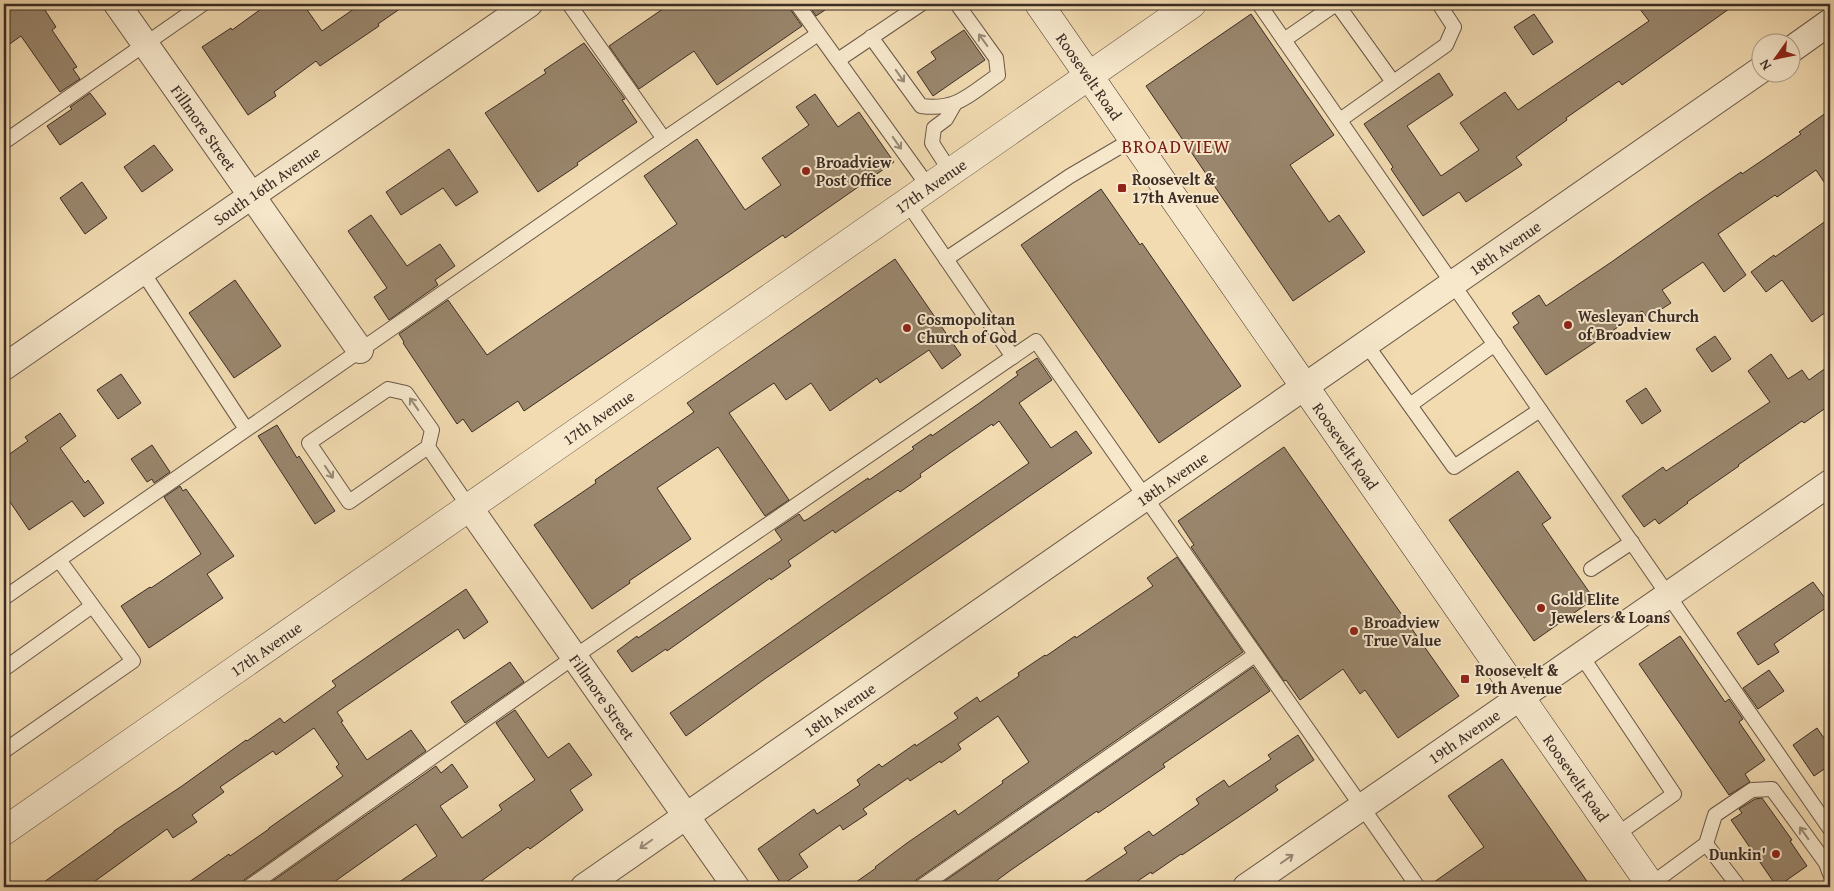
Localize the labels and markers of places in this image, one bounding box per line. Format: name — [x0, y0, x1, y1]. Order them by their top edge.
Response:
place label: Broadview Post Office — [816, 150, 892, 192]
marker: Broadview Post Office — [800, 165, 812, 177]
place label: Roosevelt & 17th Avenue — [1132, 167, 1219, 209]
marker: Roosevelt & 17th Avenue — [1116, 182, 1128, 194]
place label: Wesleyan Church of Broadview — [1578, 304, 1700, 346]
place label: Cosmopolitan Church of God — [917, 307, 1018, 349]
marker: Wesleyan Church of Broadview — [1562, 319, 1574, 331]
marker: Cosmopolitan Church of God — [901, 322, 913, 334]
place label: Gold Elite Jewelers & Loans — [1548, 587, 1670, 629]
marker: Gold Elite Jewelers & Loans — [1535, 602, 1547, 614]
place label: Broadview True Value — [1364, 610, 1441, 652]
marker: Broadview True Value — [1348, 625, 1360, 637]
place label: Roosevelt & 19th Avenue — [1475, 658, 1562, 700]
marker: Roosevelt & 19th Avenue — [1459, 673, 1471, 685]
place label: Dunkin' — [1709, 842, 1766, 866]
marker: Dunkin' — [1770, 848, 1782, 860]

